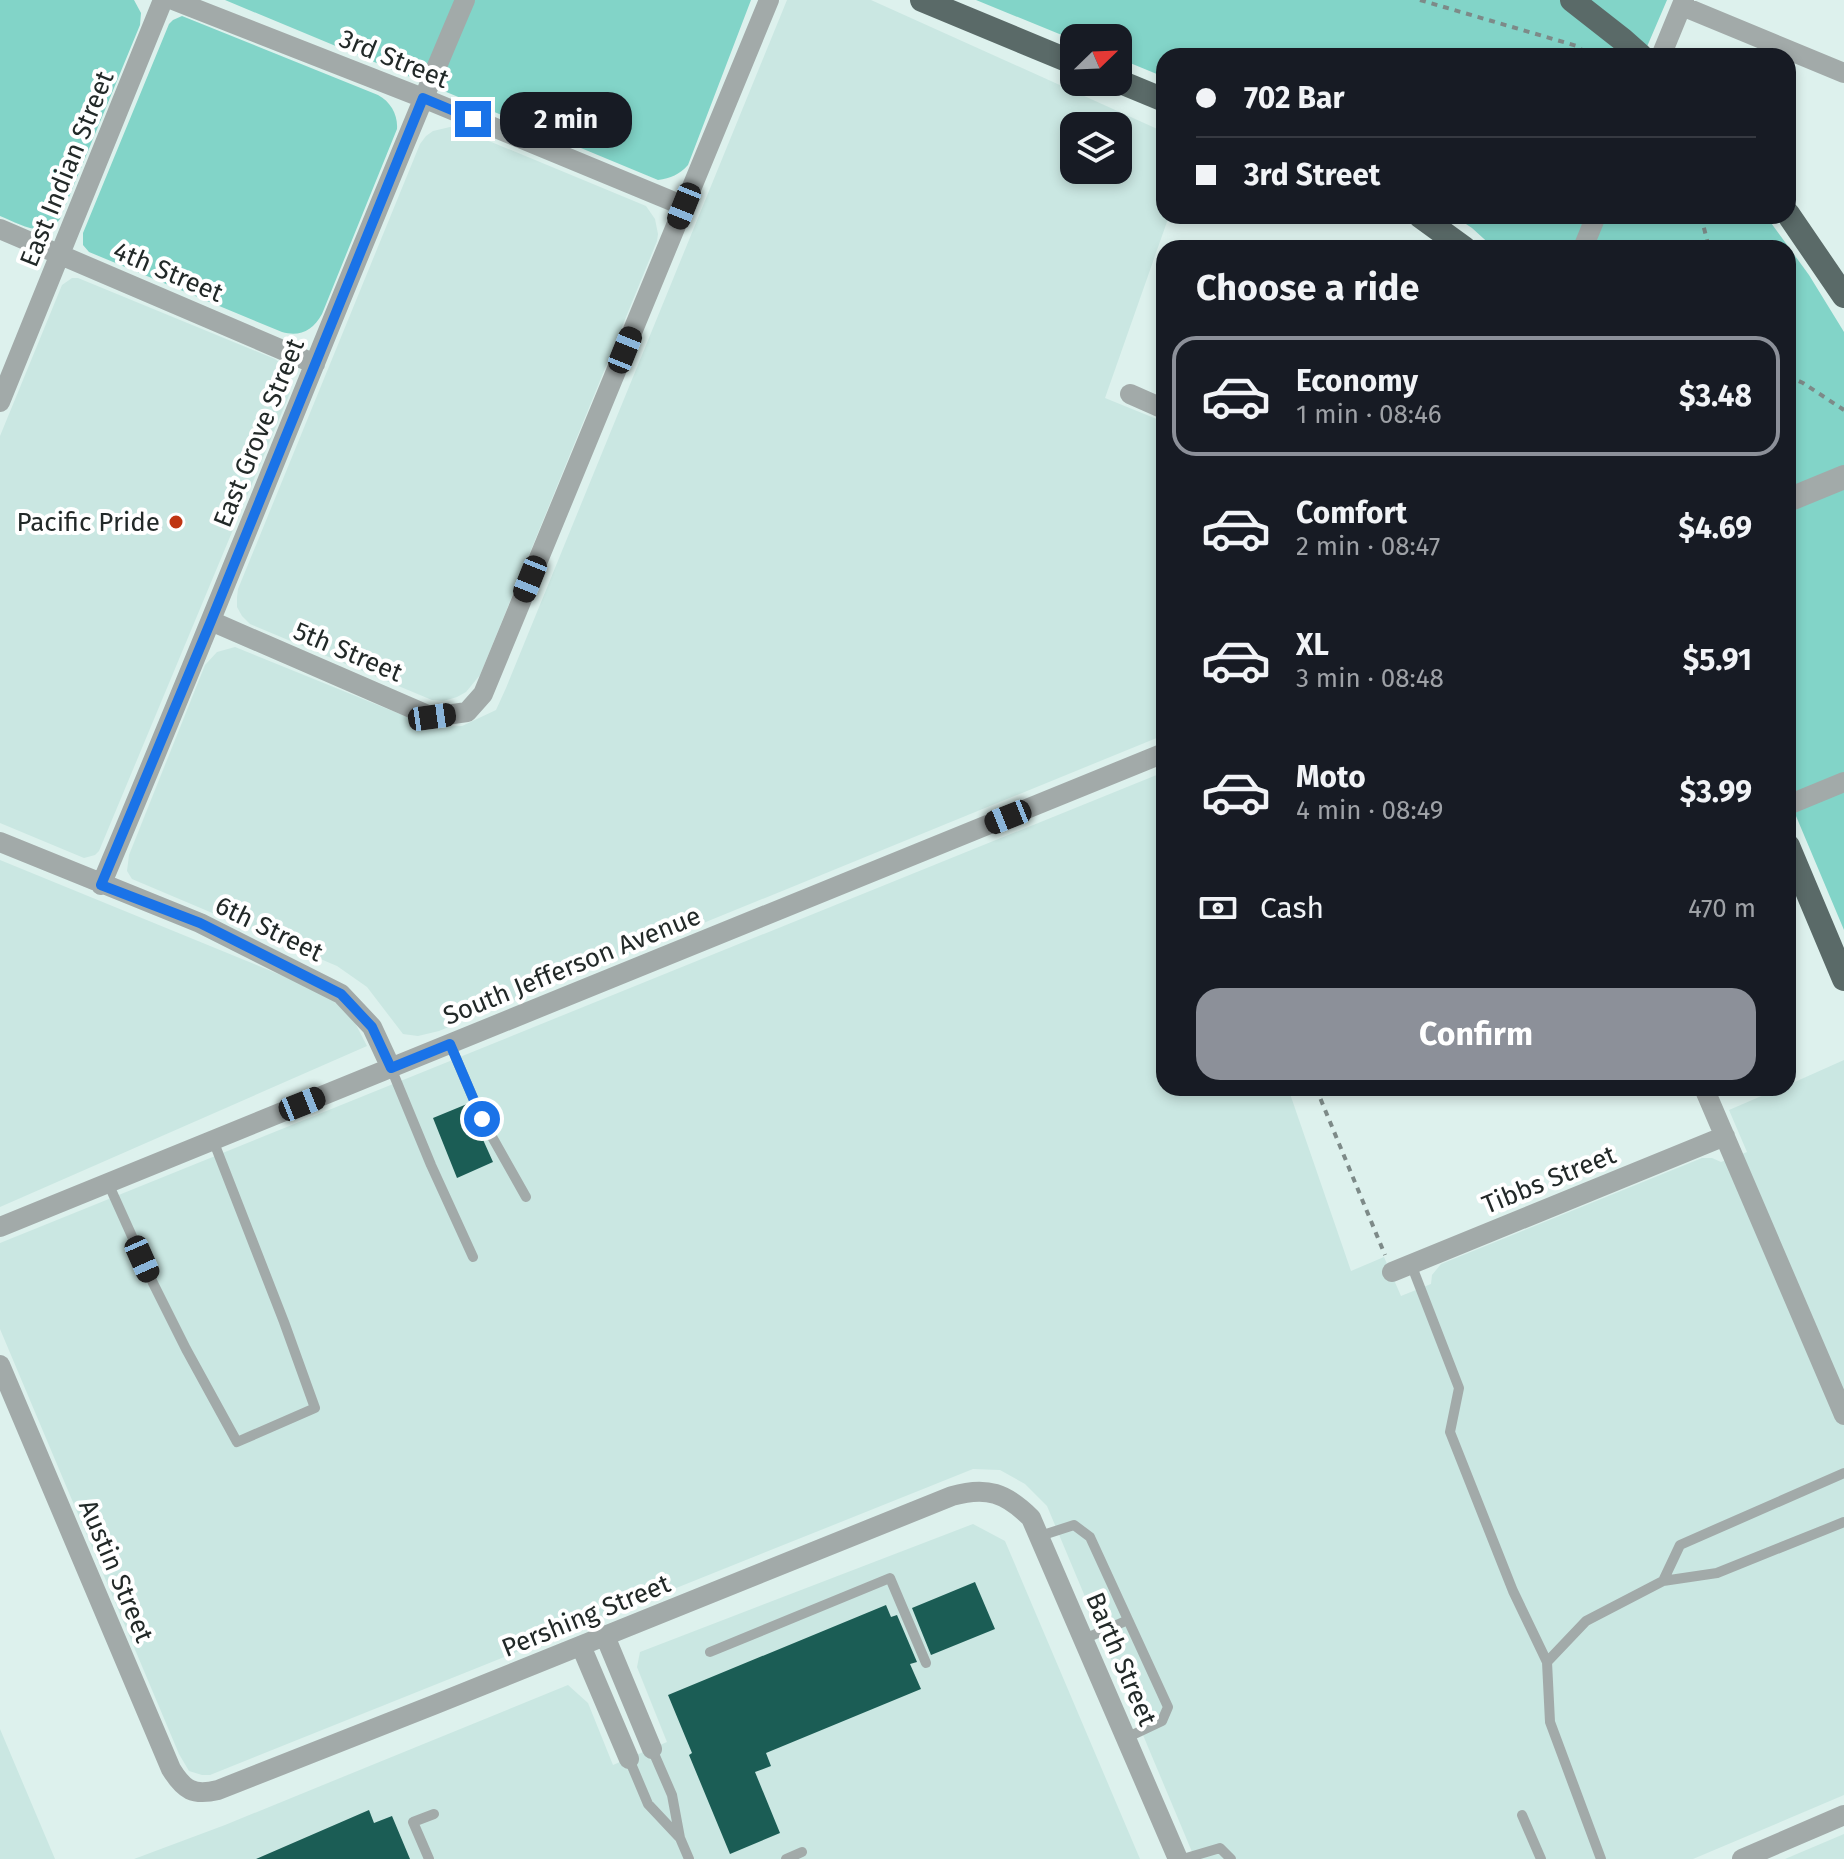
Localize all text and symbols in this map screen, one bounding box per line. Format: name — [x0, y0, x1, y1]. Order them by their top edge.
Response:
street label: 3rd Street — [335, 23, 454, 95]
north arrow — [1060, 24, 1132, 96]
map controls — [1060, 24, 1132, 184]
street label: East Indian Street — [14, 66, 121, 271]
text: 702 Bar — [1244, 80, 1345, 116]
callout: 2 min — [501, 91, 633, 147]
route end — [455, 101, 491, 137]
text: 2 min — [534, 104, 598, 135]
button: layers — [1060, 112, 1132, 184]
text: 3rd Street — [1244, 157, 1380, 193]
car — [664, 179, 704, 233]
street label: 4th Street — [109, 235, 228, 309]
text: Choose a ride — [1196, 266, 1419, 310]
car — [605, 323, 645, 377]
street label: East Grove Street — [207, 333, 311, 532]
icon: car — [1200, 360, 1272, 432]
text: Economy — [1296, 363, 1418, 399]
text: $3.48 — [1679, 378, 1752, 414]
text: 1 min · 08:46 — [1296, 399, 1442, 430]
icon: car — [1200, 492, 1272, 564]
text: Comfort — [1296, 495, 1407, 531]
place label: Pacific Pride — [16, 507, 160, 538]
text: $4.69 — [1678, 510, 1752, 546]
marker: Pacific Pride — [167, 513, 185, 531]
text: 2 min · 08:47 — [1296, 531, 1440, 562]
car — [510, 552, 550, 606]
street label: 5th Street — [289, 615, 407, 689]
icon: car — [1200, 624, 1272, 696]
text: XL — [1296, 627, 1329, 663]
text: $5.91 — [1683, 642, 1752, 678]
text: 3 min · 08:48 — [1296, 663, 1444, 694]
car — [407, 702, 457, 732]
icon: car — [1200, 756, 1272, 828]
text: Moto — [1296, 759, 1366, 795]
text: $3.99 — [1680, 774, 1752, 810]
text: 4 min · 08:49 — [1296, 795, 1444, 826]
car — [981, 797, 1035, 837]
icon: cash — [1196, 886, 1240, 930]
street label: 6th Street — [210, 890, 328, 969]
text: Cash — [1260, 890, 1324, 926]
text: 470 m — [1688, 893, 1756, 924]
street label: South Jefferson Avenue — [439, 900, 705, 1032]
button: Confirm — [1196, 988, 1756, 1080]
car — [275, 1084, 329, 1124]
route start — [464, 1101, 500, 1137]
street label: Tibbs Street — [1478, 1139, 1621, 1221]
car — [121, 1232, 163, 1286]
street label: Austin Street — [72, 1495, 160, 1647]
street label: Pershing Street — [497, 1568, 675, 1664]
street label: Barth Street — [1079, 1588, 1163, 1731]

